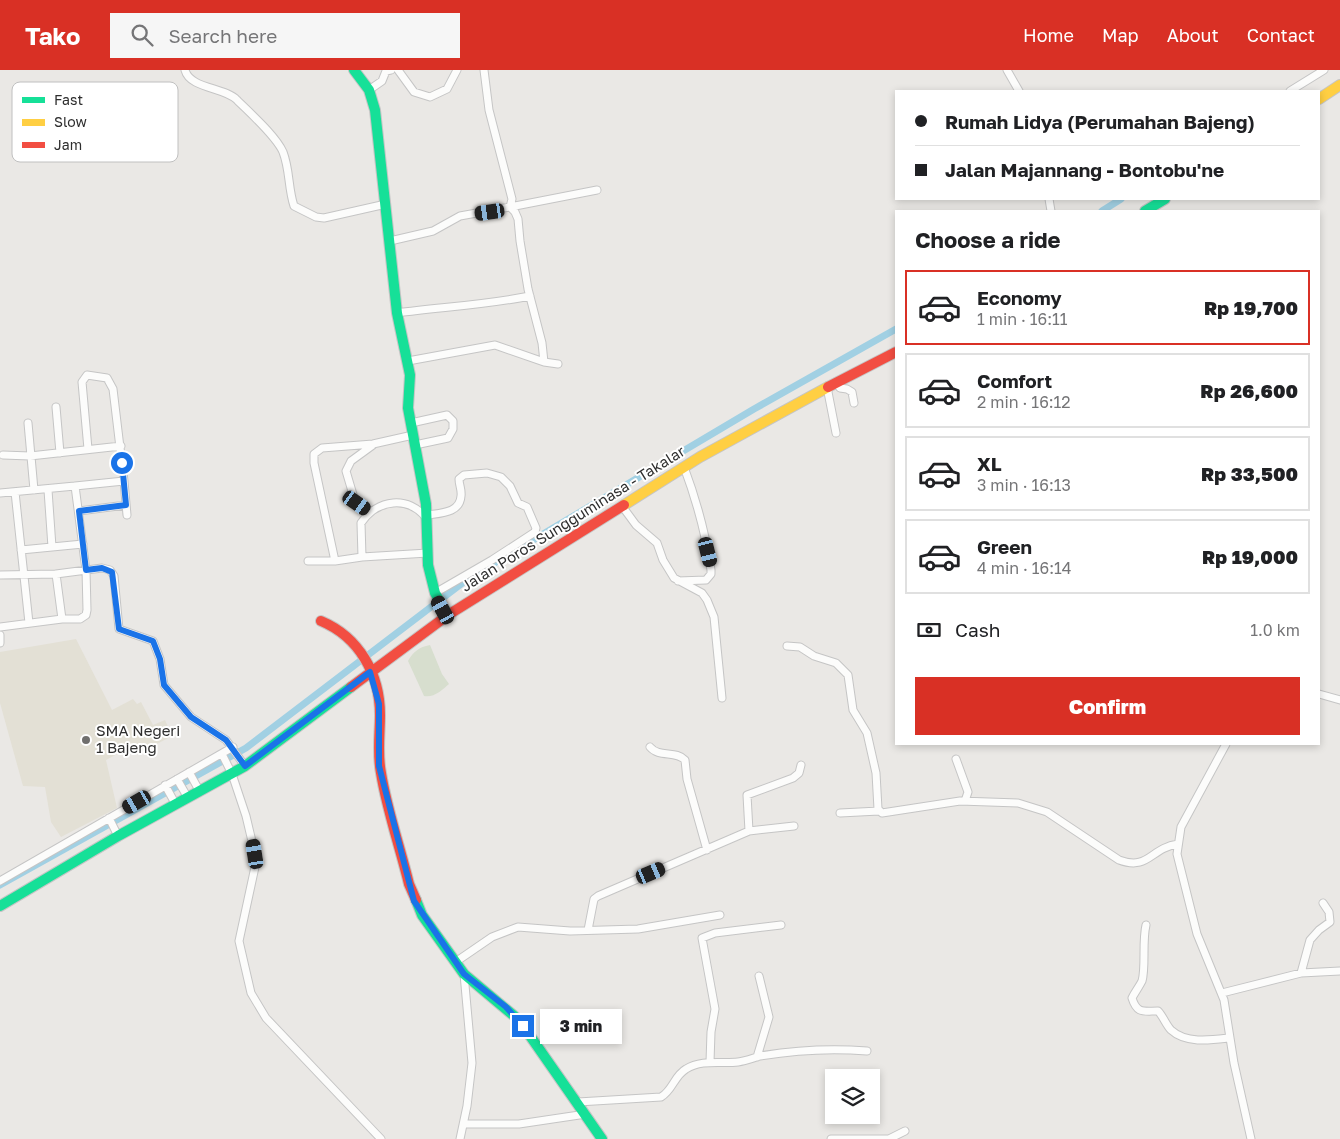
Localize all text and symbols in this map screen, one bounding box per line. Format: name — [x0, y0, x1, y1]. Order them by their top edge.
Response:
search box — [110, 13, 460, 58]
text: Tako — [25, 21, 80, 50]
icon: search — [128, 21, 156, 49]
text: Search here — [168, 24, 277, 47]
text: Home — [1023, 24, 1074, 46]
text: Map — [1102, 24, 1139, 46]
text: About — [1167, 24, 1219, 46]
text: Contact — [1247, 24, 1315, 46]
legend — [12, 82, 178, 162]
text: Fast — [54, 91, 83, 108]
text: Rumah Lidya (Perumahan Bajeng) — [945, 110, 1255, 133]
text: Slow — [54, 113, 87, 130]
text: Jam — [54, 136, 82, 153]
text: Jalan Majannang - Bontobu'ne — [945, 158, 1224, 181]
car — [474, 202, 505, 222]
text: Choose a ride — [915, 226, 1061, 253]
icon: car — [917, 285, 962, 330]
text: Economy — [977, 286, 1062, 309]
text: Rp 19,700 — [1204, 296, 1298, 319]
text: 1 min · 16:11 — [977, 309, 1068, 329]
icon: car — [917, 368, 962, 413]
text: Comfort — [977, 369, 1052, 392]
text: Rp 26,600 — [1200, 379, 1298, 402]
text: 2 min · 16:12 — [977, 392, 1071, 412]
street label: Jalan Poros Sungguminasa - Takalar — [457, 441, 688, 595]
icon: car — [917, 451, 962, 496]
route start — [111, 452, 133, 474]
text: XL — [977, 452, 1002, 475]
text: Rp 33,500 — [1201, 462, 1298, 485]
text: 3 min · 16:13 — [977, 475, 1071, 495]
car — [340, 488, 373, 518]
icon: car — [917, 534, 962, 579]
text: Green — [977, 535, 1032, 558]
car — [697, 536, 718, 568]
text: Rp 19,000 — [1202, 545, 1298, 568]
text: 4 min · 16:14 — [977, 558, 1072, 578]
car — [429, 593, 456, 627]
icon: cash — [915, 616, 943, 644]
text: Cash — [955, 618, 1000, 641]
text: 1.0 km — [1250, 620, 1300, 640]
button: Confirm — [915, 677, 1300, 735]
place label: SMA Negeri 1 Bajeng — [96, 721, 180, 756]
marker: SMA Negeri 1 Bajeng — [80, 734, 92, 746]
car — [120, 788, 153, 816]
car — [245, 838, 264, 870]
car — [634, 860, 667, 886]
callout: 3 min — [540, 1008, 623, 1044]
route end — [512, 1015, 534, 1037]
text: 3 min — [560, 1016, 602, 1036]
map controls — [825, 1069, 880, 1124]
button: layers — [825, 1069, 880, 1124]

